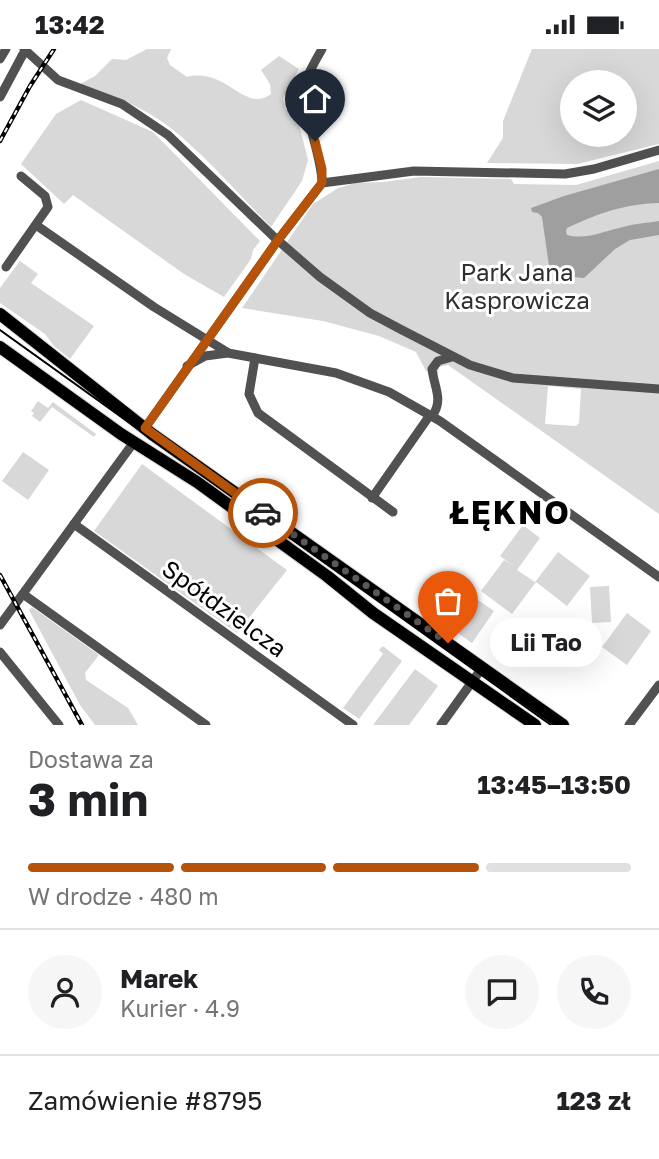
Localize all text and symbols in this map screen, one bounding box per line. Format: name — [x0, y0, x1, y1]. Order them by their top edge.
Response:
text: 13:42 — [35, 9, 105, 40]
pin — [285, 69, 345, 141]
map controls — [560, 70, 637, 147]
button: layers — [560, 70, 637, 147]
icon: home — [296, 80, 334, 118]
park label: Park Jana Kasprowicza — [444, 257, 590, 314]
courier — [228, 478, 298, 548]
district label: ŁĘKNO — [449, 493, 571, 531]
icon: car — [244, 494, 282, 532]
street label: Spółdzielcza — [157, 553, 293, 663]
pin — [418, 571, 478, 643]
icon: bag — [429, 582, 467, 620]
callout: Lii Tao — [490, 619, 602, 667]
text: Lii Tao — [510, 628, 582, 656]
text: Dostawa za — [28, 745, 154, 773]
text: 13:45–13:50 — [477, 769, 631, 800]
text: 3 min — [28, 771, 148, 826]
text: W drodze · 480 m — [28, 882, 219, 910]
button: person — [28, 955, 102, 1029]
button: chat — [465, 955, 539, 1029]
button: phone — [557, 955, 631, 1029]
text: Marek — [120, 963, 198, 994]
text: Kurier · 4.9 — [120, 994, 240, 1022]
text: Zamówienie #8795 — [28, 1085, 262, 1116]
text: 123 zł — [556, 1085, 631, 1116]

